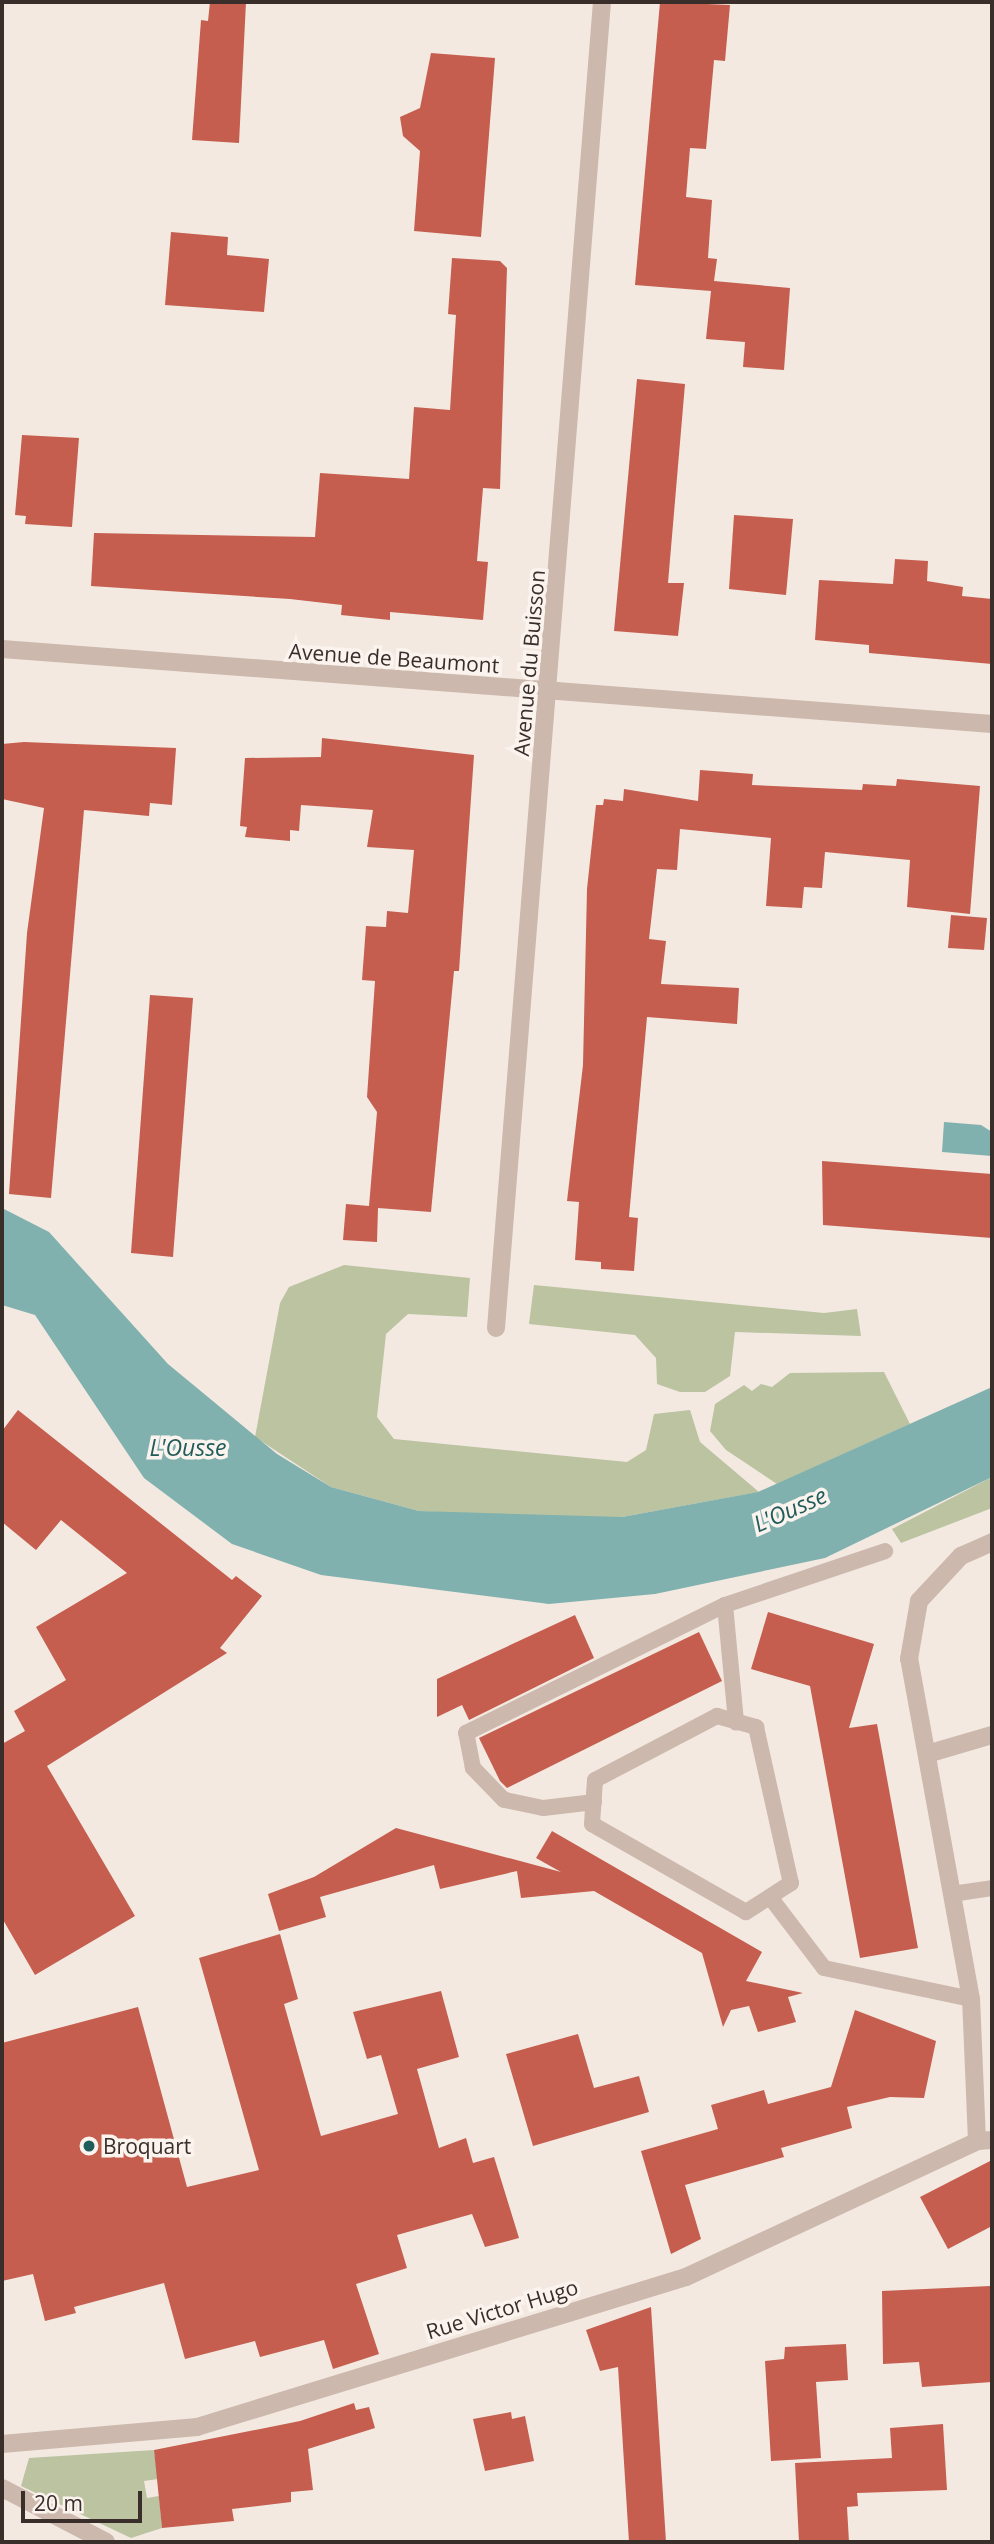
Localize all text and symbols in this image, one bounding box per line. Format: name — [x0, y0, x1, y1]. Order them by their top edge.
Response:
street label: Avenue du Buisson — [508, 569, 550, 757]
street label: Avenue de Beaumont — [288, 638, 500, 678]
water label: L'Ousse — [149, 1433, 227, 1461]
water label: L'Ousse — [749, 1481, 831, 1537]
place label: Broquart — [103, 2133, 191, 2159]
marker: Broquart — [81, 2138, 97, 2154]
street label: Rue Victor Hugo — [423, 2274, 581, 2344]
scale bar — [24, 2478, 145, 2522]
text: 20 m — [34, 2489, 83, 2517]

